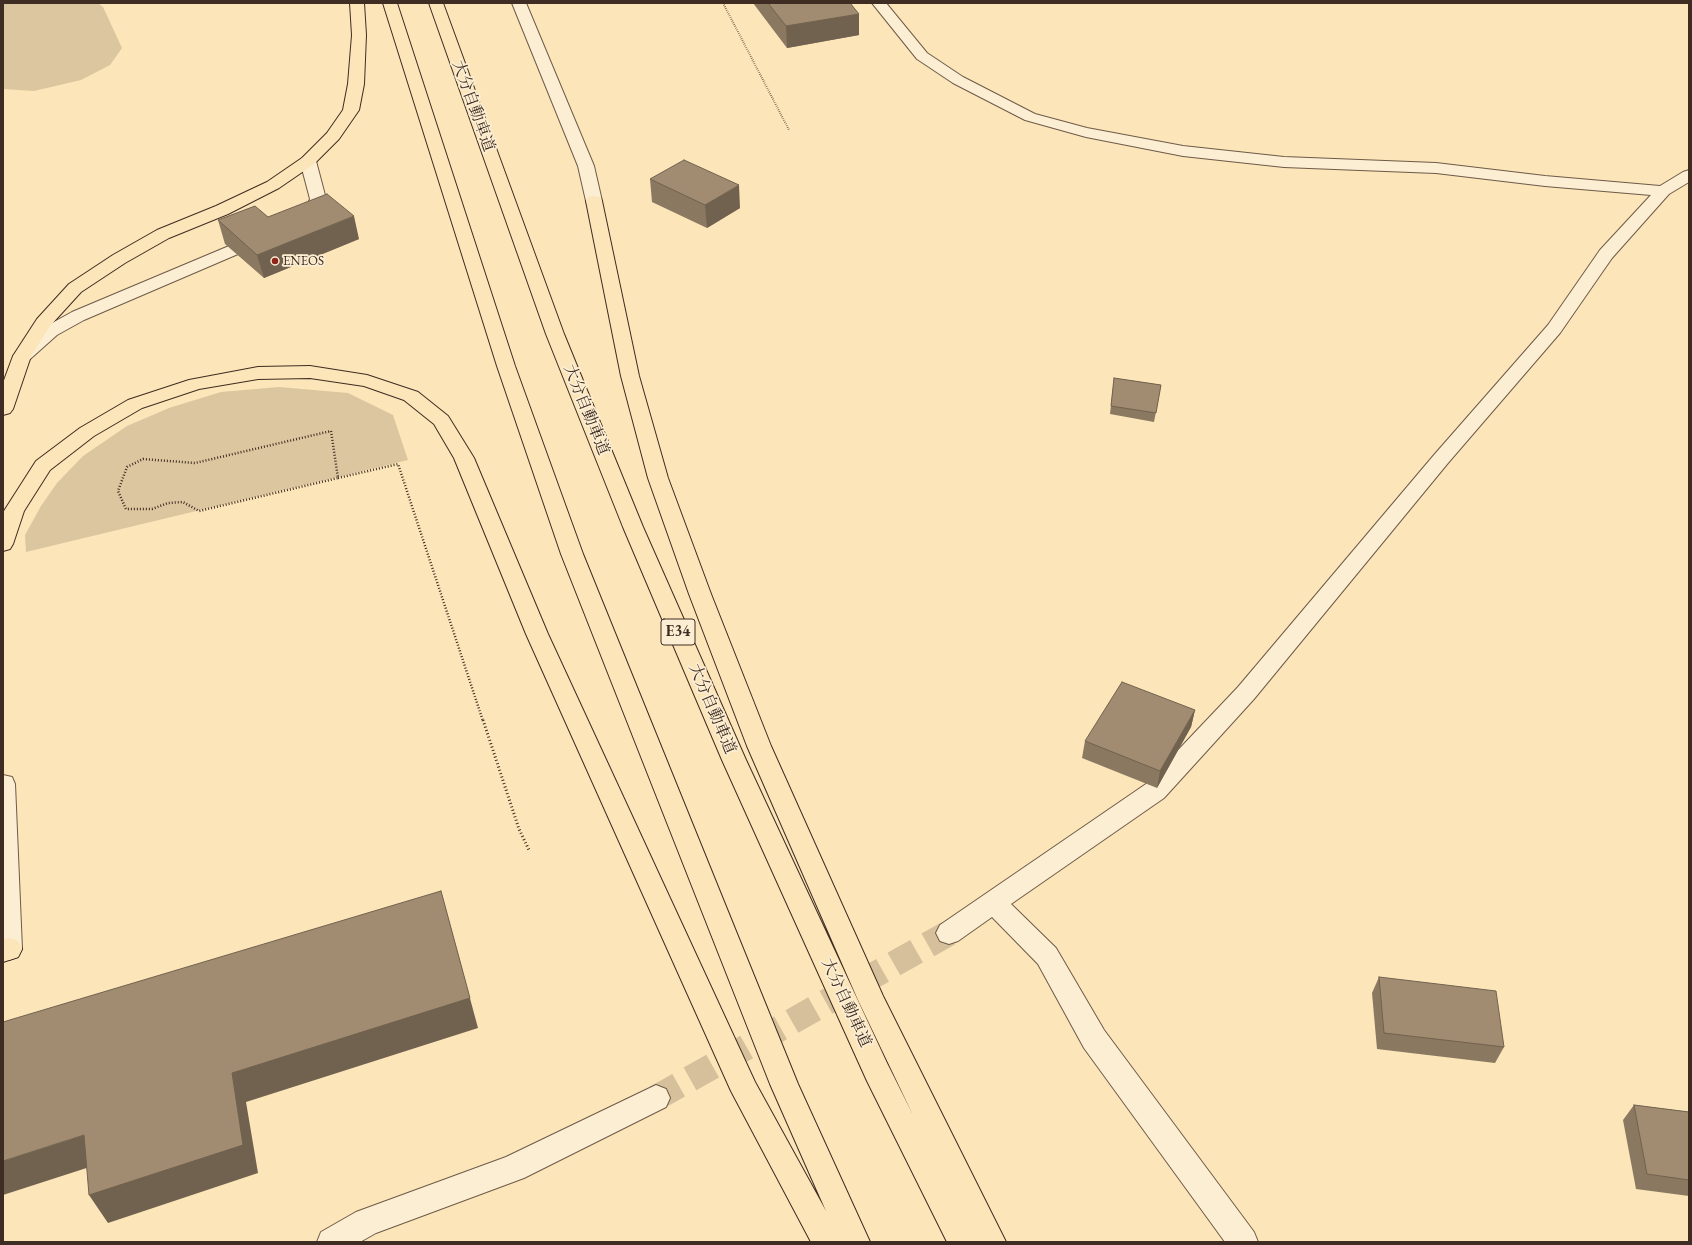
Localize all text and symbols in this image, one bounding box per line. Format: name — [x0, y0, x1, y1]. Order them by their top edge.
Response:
street label: 大分自動車道 — [448, 58, 498, 154]
place label: ENEOS — [283, 253, 324, 269]
marker: ENEOS — [270, 256, 280, 266]
street label: 大分自動車道 — [559, 362, 613, 458]
road number: E34 — [661, 619, 695, 645]
street label: 大分自動車道 — [684, 661, 740, 757]
street label: 大分自動車道 — [817, 955, 875, 1051]

